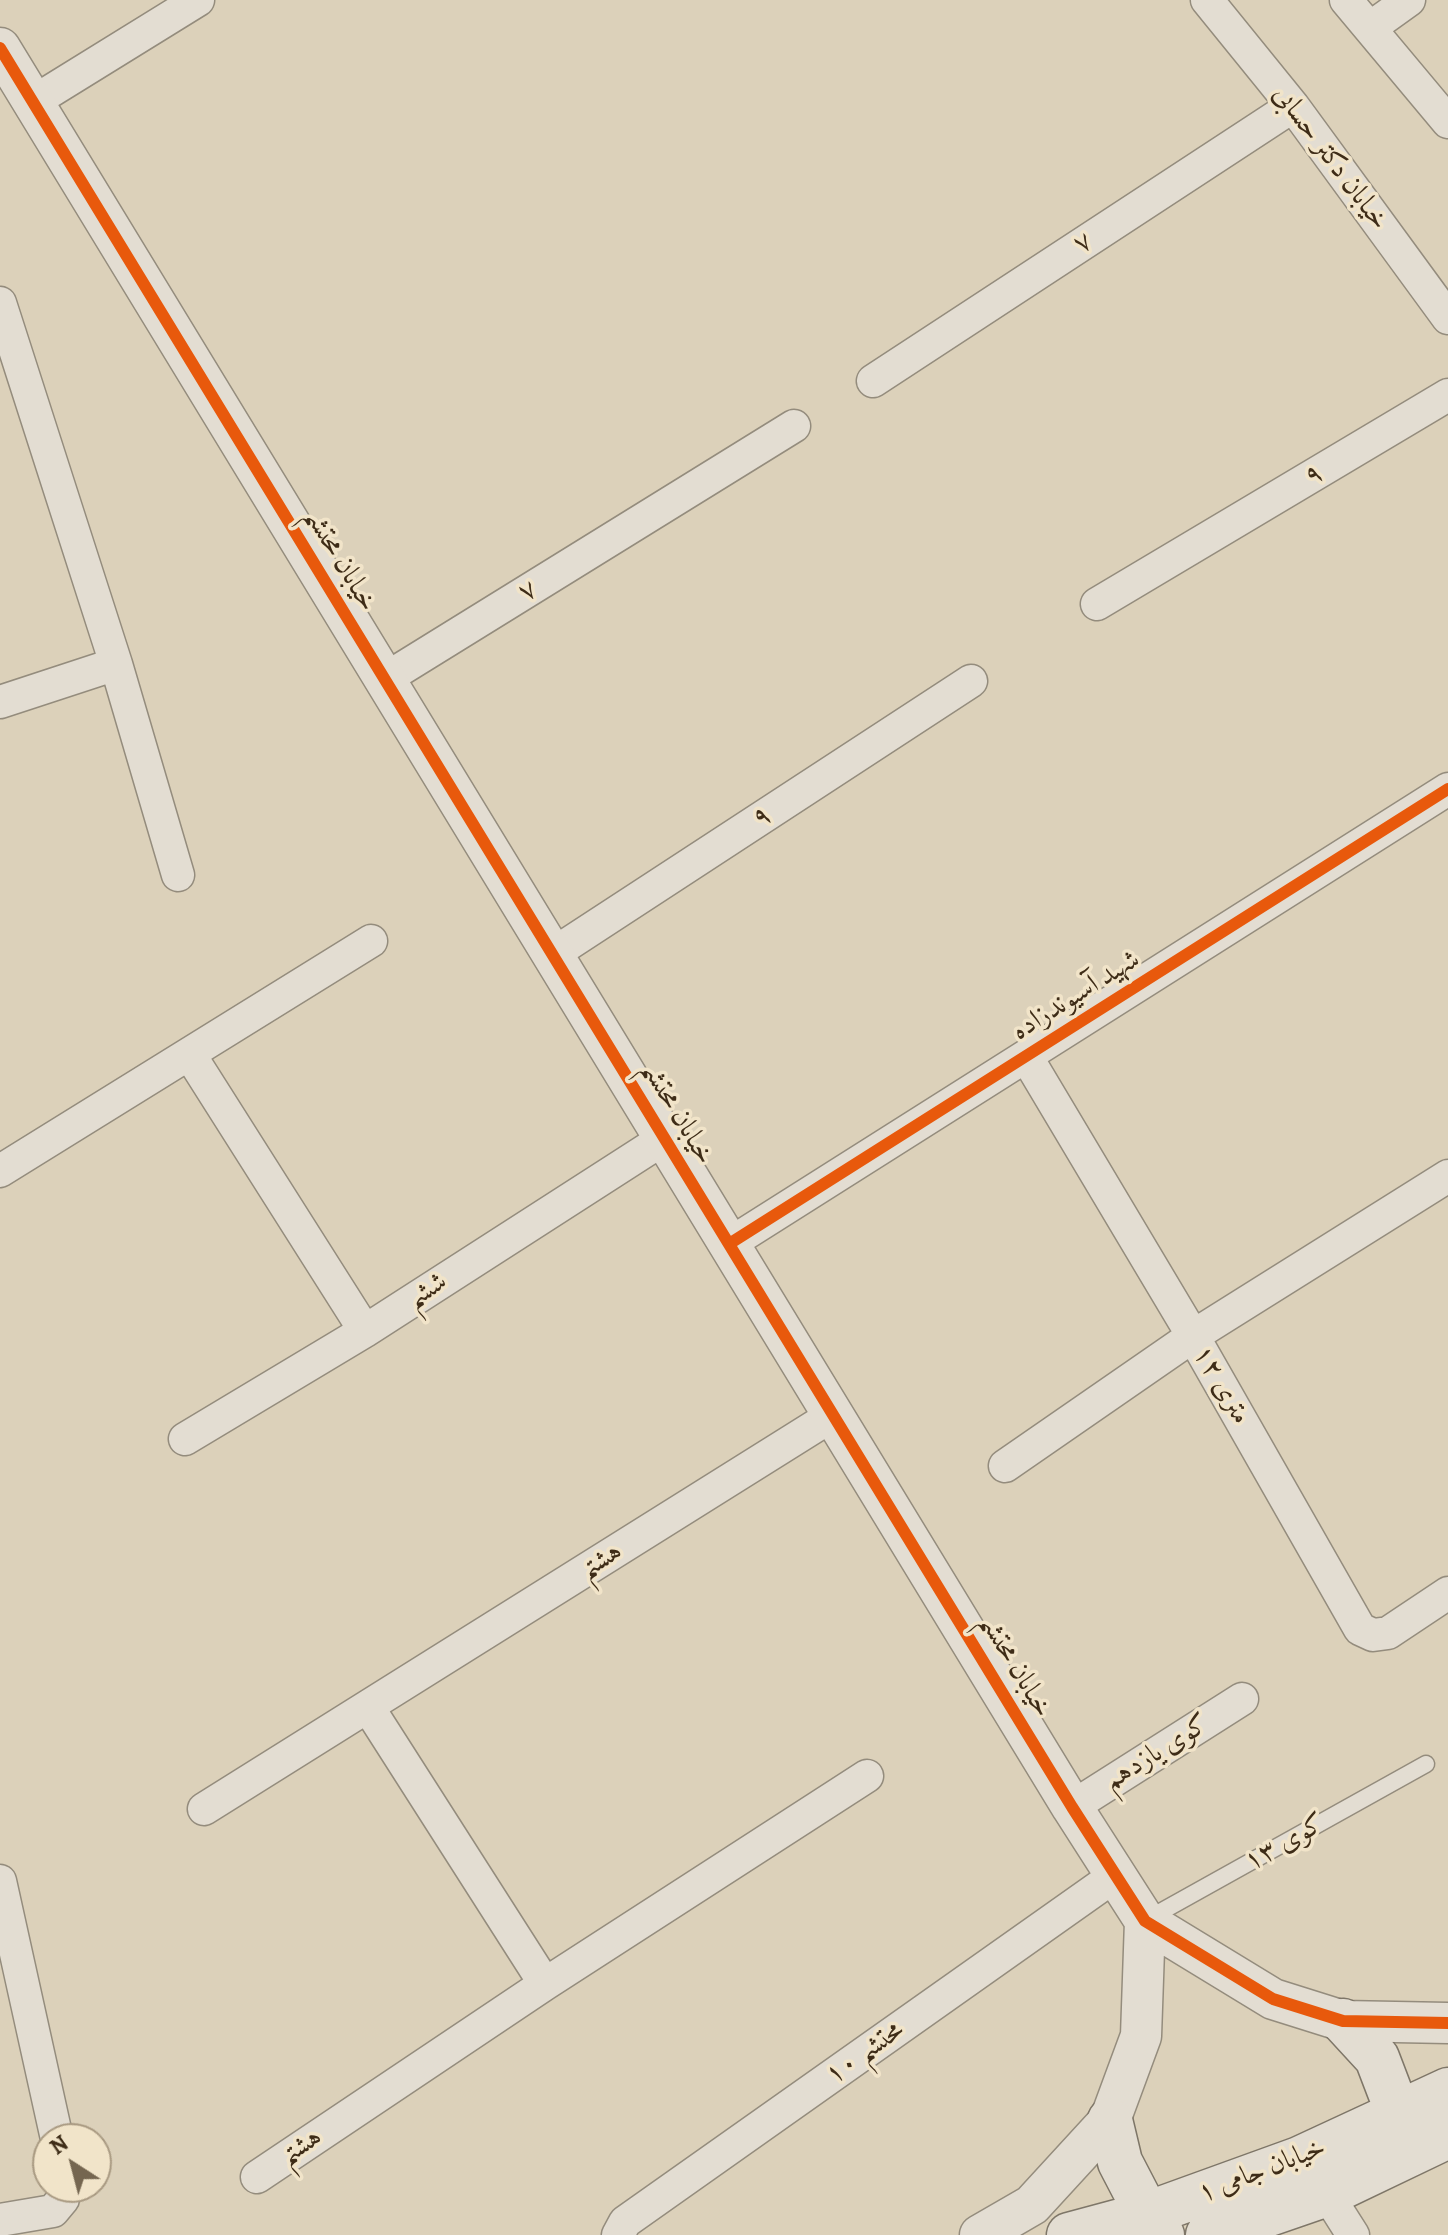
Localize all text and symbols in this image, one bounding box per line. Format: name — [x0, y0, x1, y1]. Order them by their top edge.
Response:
street label: خیابان دکتر حسابی — [1265, 79, 1395, 237]
street label: ۷ — [1067, 224, 1099, 262]
street label: ۹ — [1298, 456, 1330, 494]
street label: خیابان محتشم — [296, 502, 384, 618]
street label: ۷ — [512, 572, 544, 610]
street label: ۹ — [746, 798, 778, 836]
street label: شهید آسیوندزاده — [1006, 943, 1146, 1049]
street label: خیابان محتشم — [633, 1055, 721, 1171]
street label: ششم — [400, 1265, 454, 1317]
street label: ۱۲ متری — [1185, 1339, 1257, 1431]
street label: هشتم — [573, 1535, 629, 1587]
street label: خیابان محتشم — [971, 1608, 1059, 1724]
street label: کوی یازدهم — [1098, 1708, 1216, 1798]
street label: کوی ۱۳ — [1238, 1807, 1332, 1879]
street label: محتشم ۱۰ — [819, 2014, 911, 2092]
street label: هشتم — [273, 2121, 329, 2173]
north arrow — [32, 2123, 112, 2203]
text: N — [44, 2128, 74, 2162]
street label: خیابان جامی ۱ — [1193, 2131, 1331, 2211]

